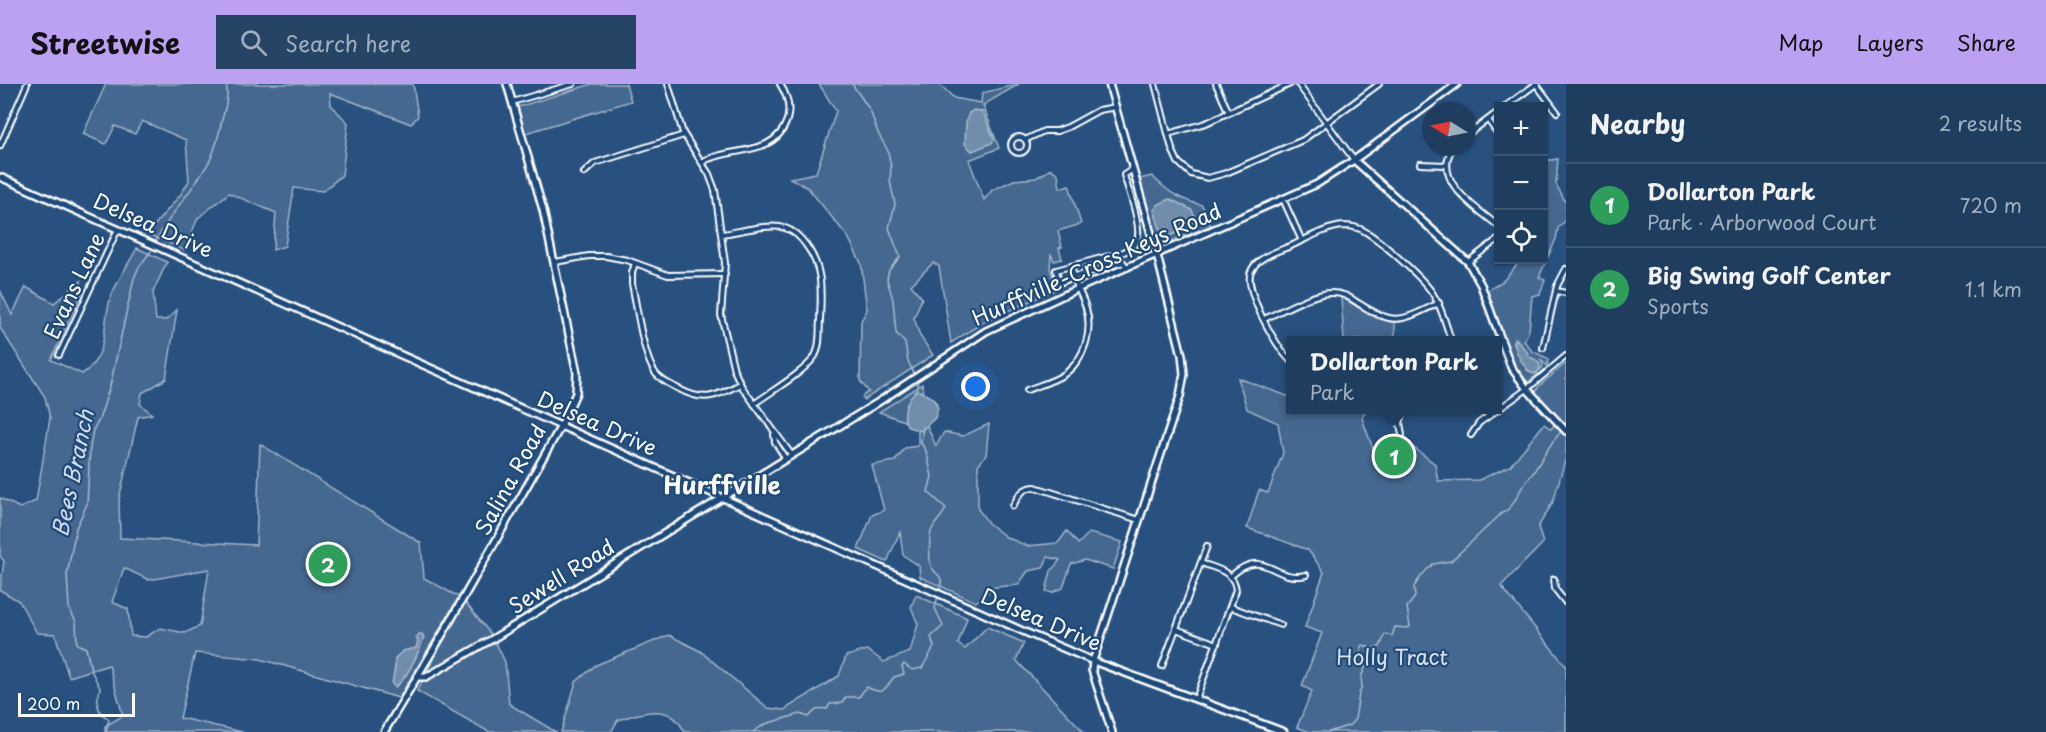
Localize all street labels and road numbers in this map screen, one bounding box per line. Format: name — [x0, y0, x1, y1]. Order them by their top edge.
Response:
street label: Delsea Drive — [89, 184, 219, 265]
street label: Hurffville-Cross Keys Road — [966, 194, 1226, 333]
street label: Evans Lane — [34, 226, 112, 344]
street label: Delsea Drive — [533, 382, 663, 463]
street label: Salina Road — [466, 418, 553, 540]
street label: Sewell Road — [502, 530, 620, 621]
street label: Delsea Drive — [977, 578, 1107, 658]

